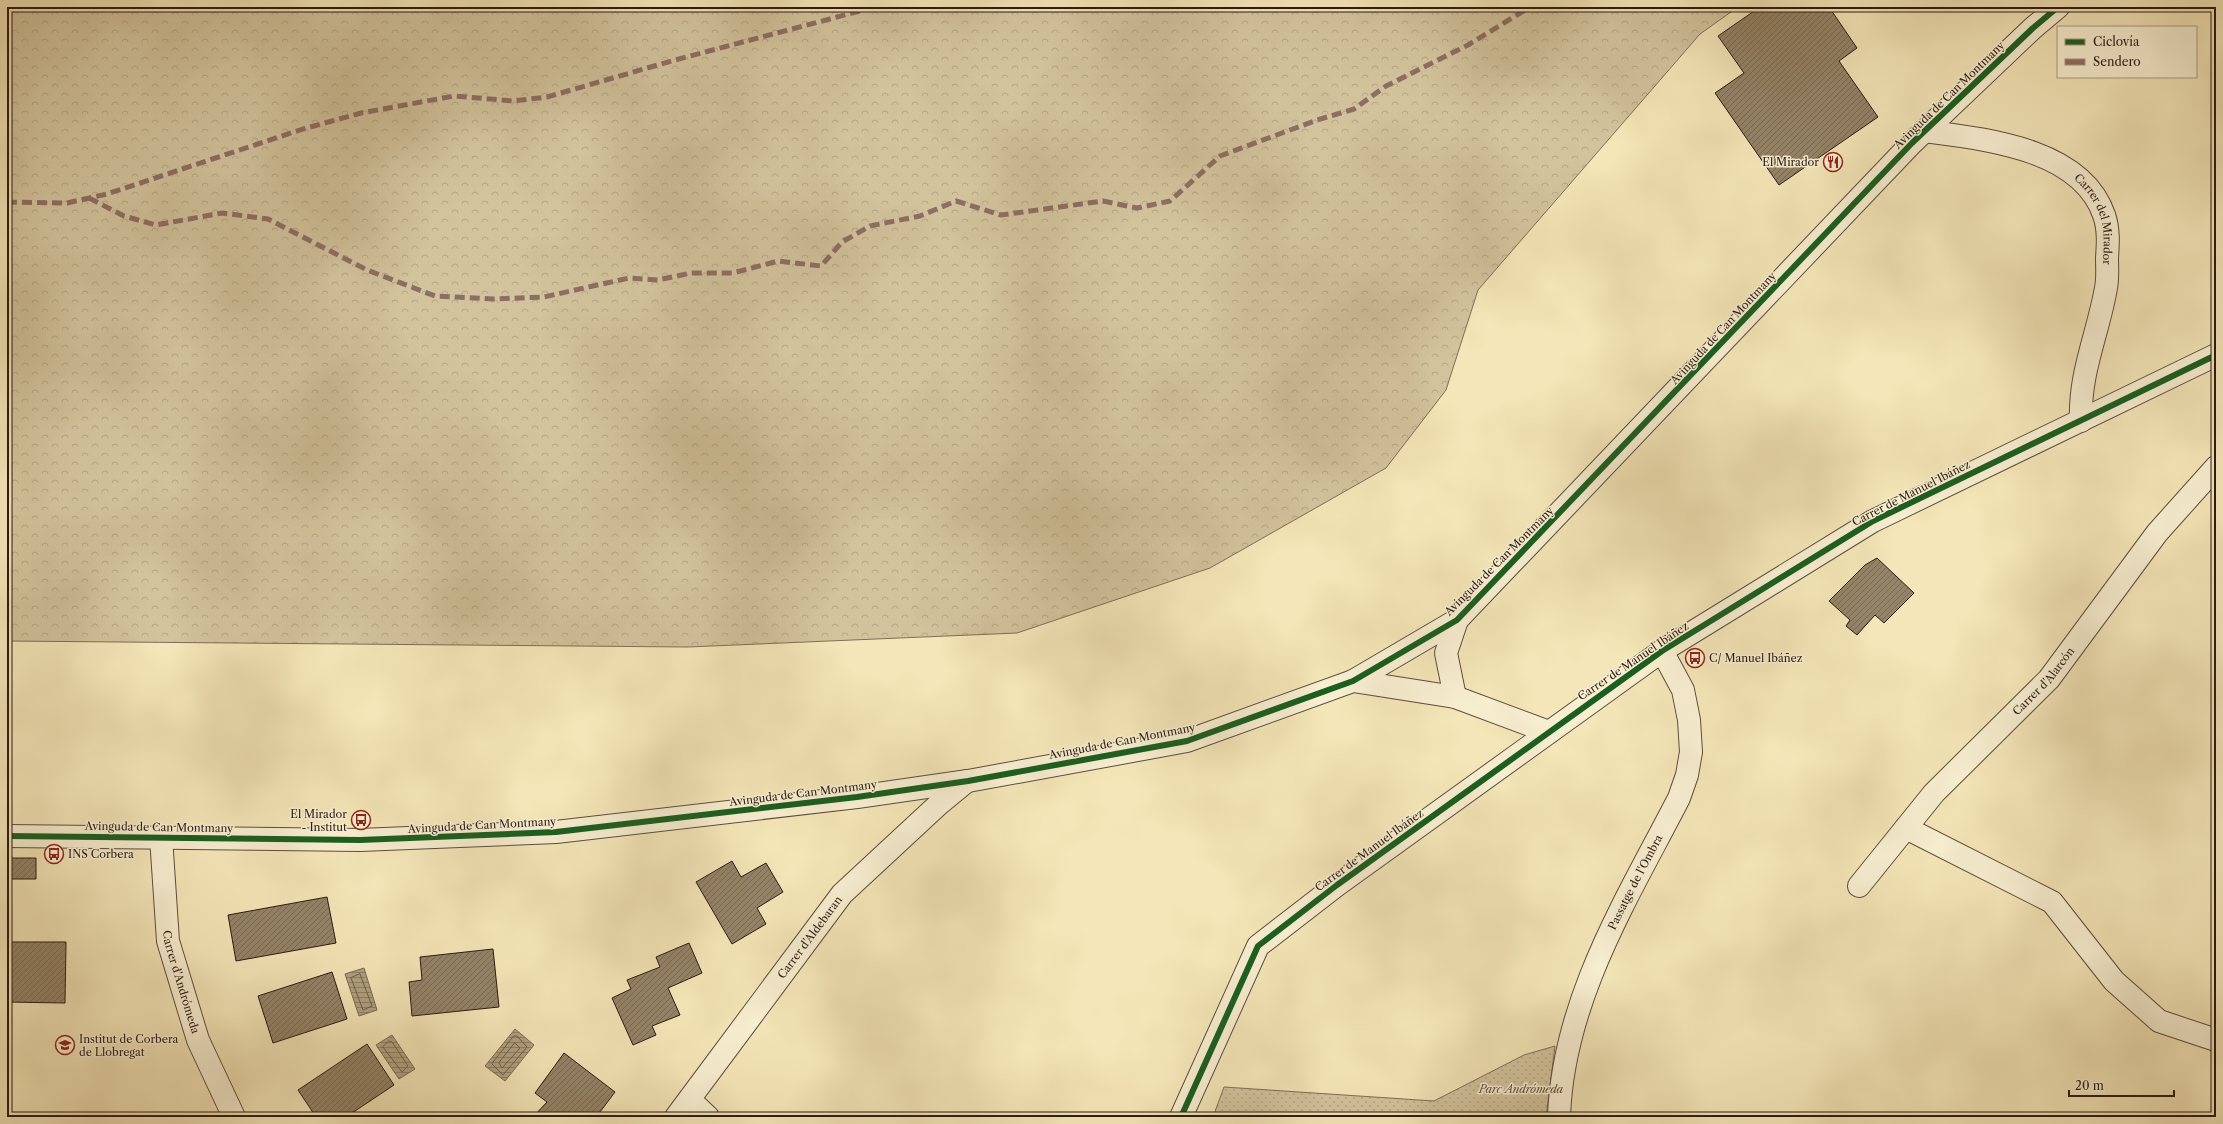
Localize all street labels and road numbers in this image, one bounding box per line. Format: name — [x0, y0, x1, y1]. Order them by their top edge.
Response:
street label: Avinguda de Can Montmany — [1890, 38, 2008, 152]
street label: Carrer del Mirador — [2072, 171, 2115, 265]
street label: Avinguda de Can Montmany — [1667, 268, 1779, 388]
street label: Carrer de Manuel Ibáñez — [1850, 457, 1973, 529]
street label: Avinguda de Can Montmany — [1441, 503, 1557, 619]
street label: Carrer de Manuel Ibáñez — [1575, 618, 1691, 703]
street label: Carrer d'Alarcón — [2009, 644, 2077, 718]
street label: Avinguda de Can Montmany — [1047, 720, 1197, 762]
street label: Avinguda de Can Montmany — [727, 777, 878, 809]
street label: Carrer de Manuel Ibáñez — [1312, 806, 1426, 894]
street label: Avinguda de Can Montmany — [406, 814, 557, 836]
street label: Avinguda de Can Montmany — [84, 819, 234, 835]
street label: Passatge de l'Ombra — [1605, 832, 1666, 932]
street label: Carrer d'Aldebaran — [774, 893, 845, 981]
street label: Carrer d'Andrómeda — [160, 930, 203, 1035]

